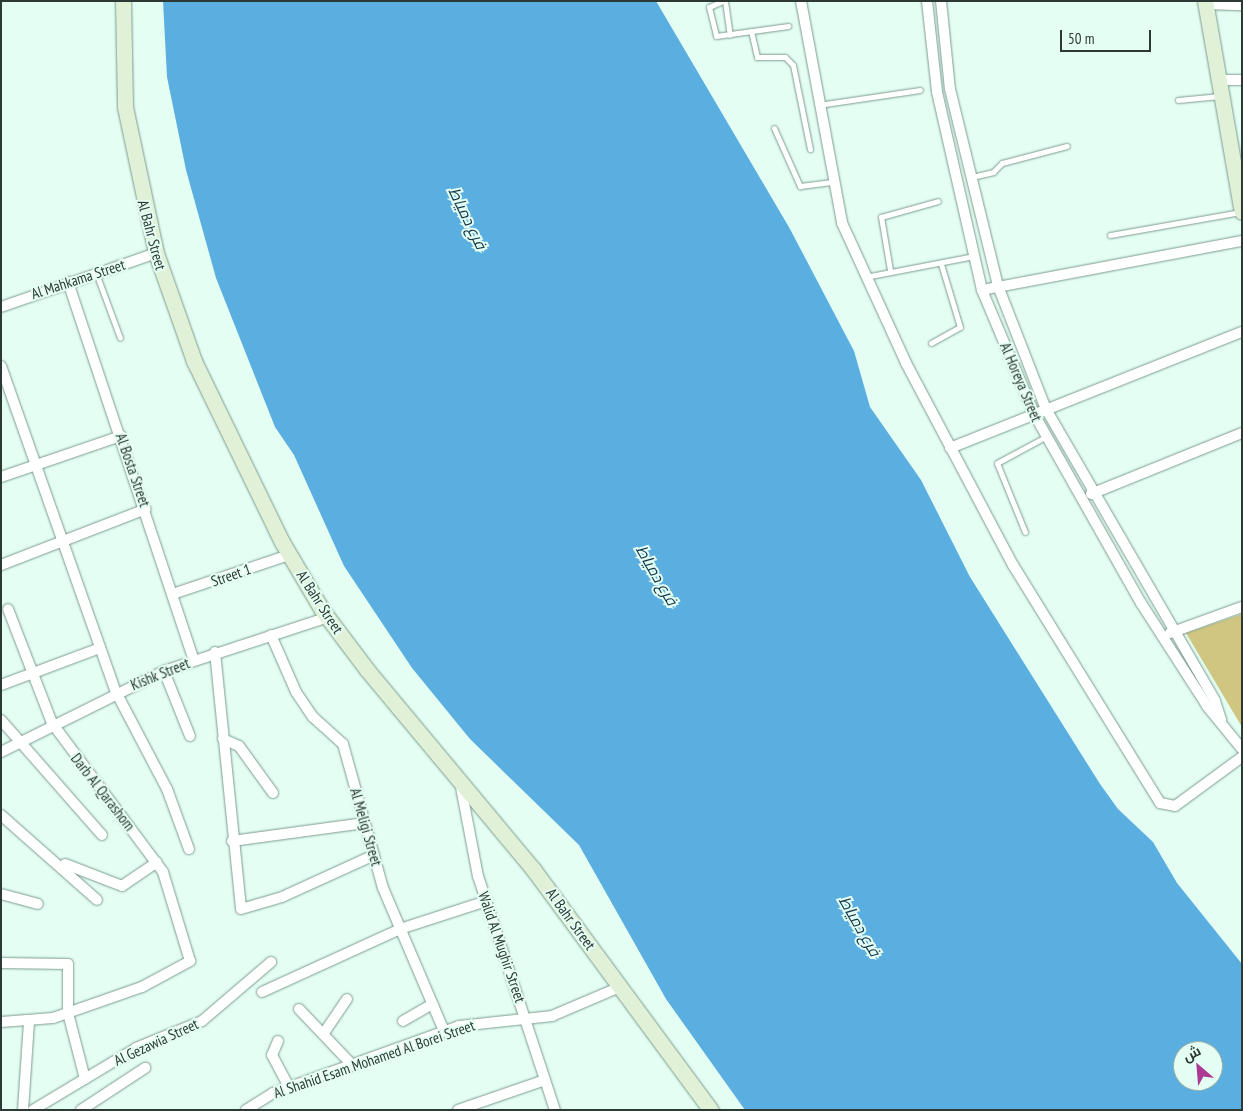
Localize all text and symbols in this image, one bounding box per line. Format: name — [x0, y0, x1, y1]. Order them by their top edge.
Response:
scale bar — [1063, 20, 1154, 52]
text: 50 m — [1068, 29, 1094, 48]
water label: فرع دمياط — [445, 184, 491, 252]
street label: Al Bahr Street — [134, 198, 170, 272]
street label: Al Mahkama Street — [29, 255, 127, 303]
street label: Al Horeya Street — [996, 340, 1046, 424]
street label: Al Bosta Street — [112, 431, 154, 509]
water label: فرع دمياط — [632, 541, 682, 609]
street label: Street 1 — [209, 560, 253, 590]
street label: Al Bahr Street — [293, 567, 347, 637]
street label: Kishk Street — [128, 654, 192, 694]
street label: Darb Al Qarashom — [67, 750, 139, 834]
street label: Al Meligi Street — [346, 786, 386, 868]
street label: Al Bahr Street — [543, 885, 599, 953]
street label: Walid Al Mughir Street — [475, 889, 529, 1005]
water label: فرع دمياط — [835, 892, 885, 960]
street label: Al Gezawia Street — [111, 1015, 201, 1069]
street label: Al Shahid Esam Mohamed Al Borei Street — [271, 1016, 477, 1102]
north arrow — [1173, 1041, 1223, 1091]
text: ش — [1180, 1041, 1204, 1066]

